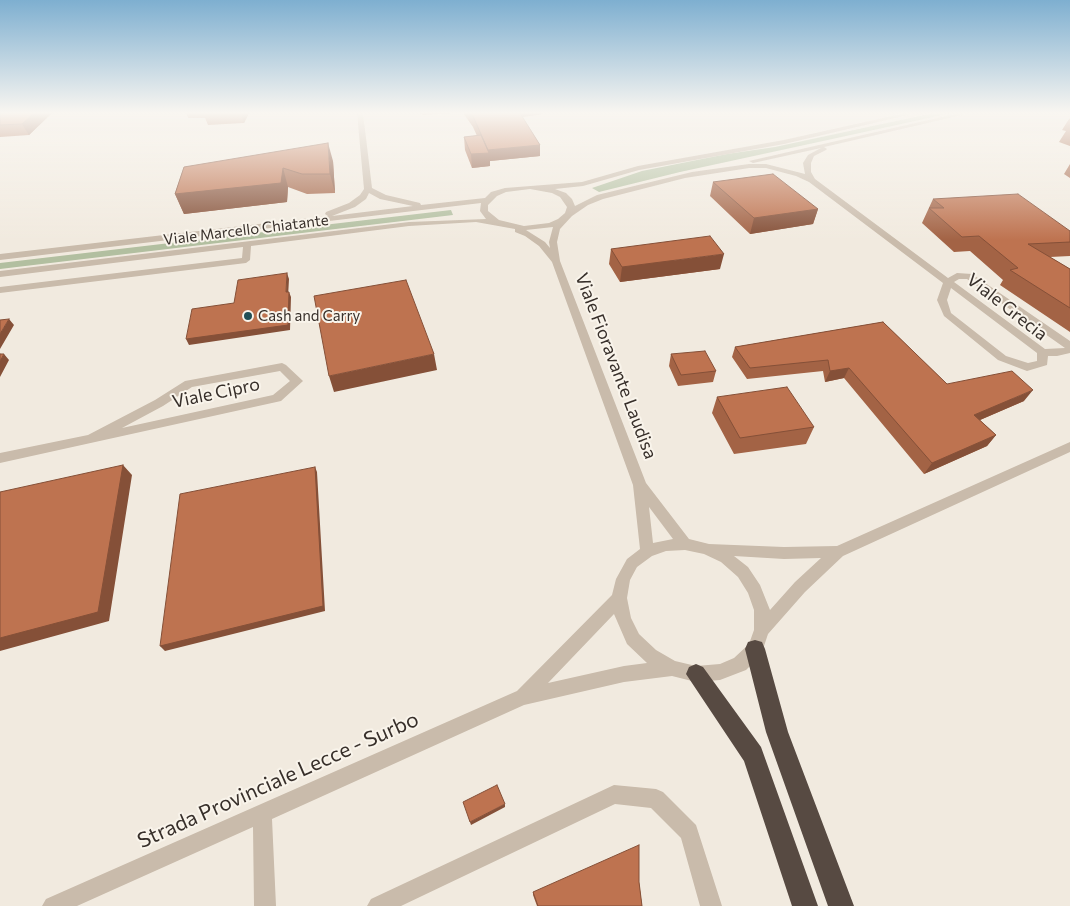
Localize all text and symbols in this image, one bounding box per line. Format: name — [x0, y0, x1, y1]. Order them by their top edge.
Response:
street label: Viale Marcello Chiatante — [162, 211, 330, 249]
street label: Viale Grecia — [962, 269, 1052, 345]
street label: Viale Fioravante Laudisa — [571, 270, 661, 462]
place label: Cash and Carry — [258, 307, 360, 325]
marker: Cash and Carry — [242, 310, 254, 322]
street label: Viale Cipro — [170, 373, 262, 413]
street label: Strada Provinciale Lecce - Surbo — [134, 706, 422, 854]

